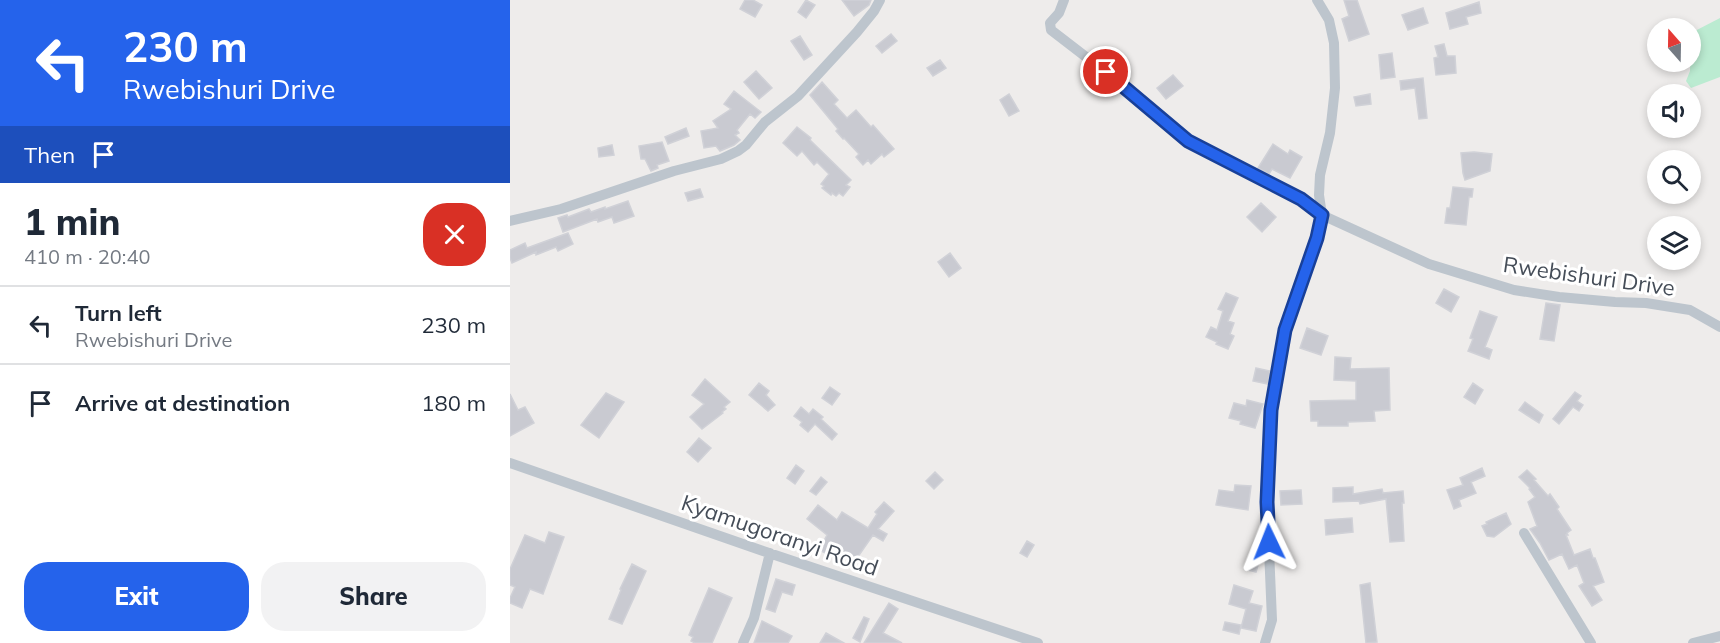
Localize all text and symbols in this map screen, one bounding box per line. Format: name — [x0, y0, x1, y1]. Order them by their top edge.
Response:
north arrow — [1647, 18, 1701, 72]
map controls — [1647, 18, 1701, 270]
text: 230 m — [123, 20, 248, 73]
icon: left — [24, 24, 102, 102]
pin — [1080, 46, 1131, 97]
icon: arrive — [1089, 55, 1122, 88]
text: Rwebishuri Drive — [123, 72, 336, 106]
button: sound — [1647, 84, 1701, 138]
icon: arrive — [87, 138, 120, 171]
text: Then — [24, 141, 75, 169]
button: search — [1647, 150, 1701, 204]
text: 1 min — [24, 199, 120, 244]
button: close — [423, 203, 486, 266]
button: layers — [1647, 216, 1701, 270]
text: 410 m · 20:40 — [24, 244, 150, 269]
street label: Rwebishuri Drive — [1501, 250, 1677, 302]
text: Turn left — [75, 299, 162, 327]
icon: left — [24, 309, 57, 342]
text: 230 m — [421, 311, 486, 339]
text: Rwebishuri Drive — [75, 327, 232, 352]
icon: arrive — [24, 387, 57, 420]
text: Arrive at destination — [75, 389, 290, 417]
text: 180 m — [421, 389, 486, 417]
street label: Kyamugoranyi Road — [678, 488, 882, 582]
position arrow — [1237, 510, 1301, 574]
button: Exit — [24, 562, 249, 631]
button: Share — [261, 562, 486, 631]

